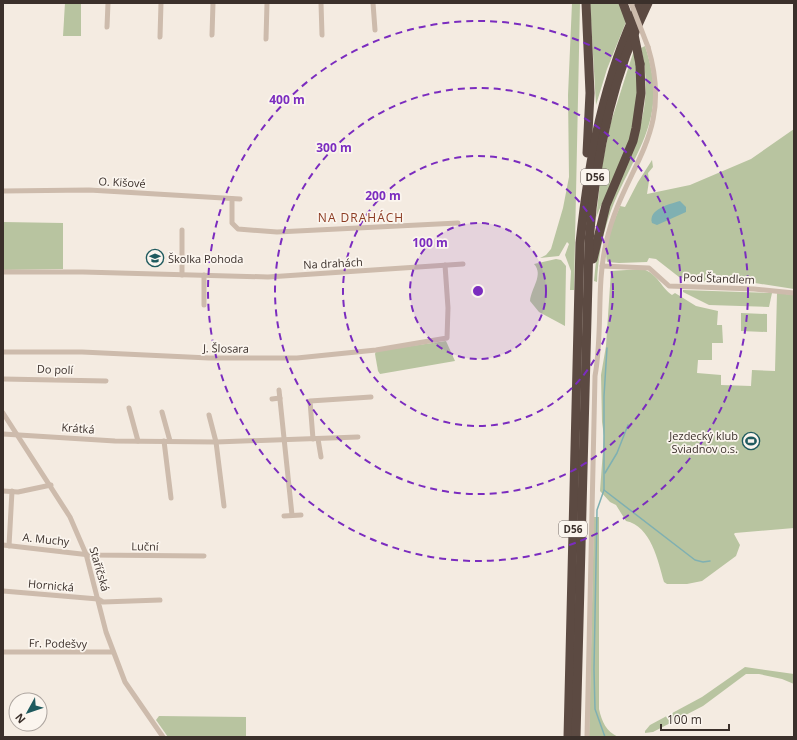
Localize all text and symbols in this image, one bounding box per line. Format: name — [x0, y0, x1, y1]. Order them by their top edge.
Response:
text: 400 m — [269, 91, 305, 108]
text: 300 m — [316, 139, 352, 156]
road number: D56 — [581, 169, 609, 185]
street label: O. Kišové — [98, 173, 146, 191]
text: 200 m — [365, 187, 401, 204]
district label: NA DRAHÁCH — [318, 209, 404, 226]
text: 100 m — [412, 234, 448, 251]
school or university icon: Školka Pohoda — [145, 248, 165, 268]
place label: Školka Pohoda — [168, 251, 243, 266]
street label: Na drahách — [303, 254, 363, 272]
street label: Pod Štandlem — [683, 269, 755, 287]
centre of rings — [471, 284, 485, 298]
street label: J. Šlosara — [202, 340, 249, 356]
street label: Do polí — [37, 361, 74, 377]
street label: Krátká — [61, 419, 95, 437]
place label: Jezdecký klub Sviadnov o.s. — [668, 428, 738, 456]
sports icon: Jezdecký klub Sviadnov o.s. — [741, 431, 761, 451]
road number: D56 — [559, 521, 587, 537]
street label: A. Muchy — [22, 529, 71, 549]
street label: Luční — [131, 538, 159, 554]
street label: Staříčská — [86, 545, 114, 593]
street label: Hornická — [27, 576, 75, 594]
street label: Fr. Podešvy — [29, 635, 88, 651]
north arrow — [8, 692, 48, 732]
scale bar — [661, 706, 729, 732]
text: N — [11, 710, 29, 727]
text: 100 m — [667, 711, 702, 728]

